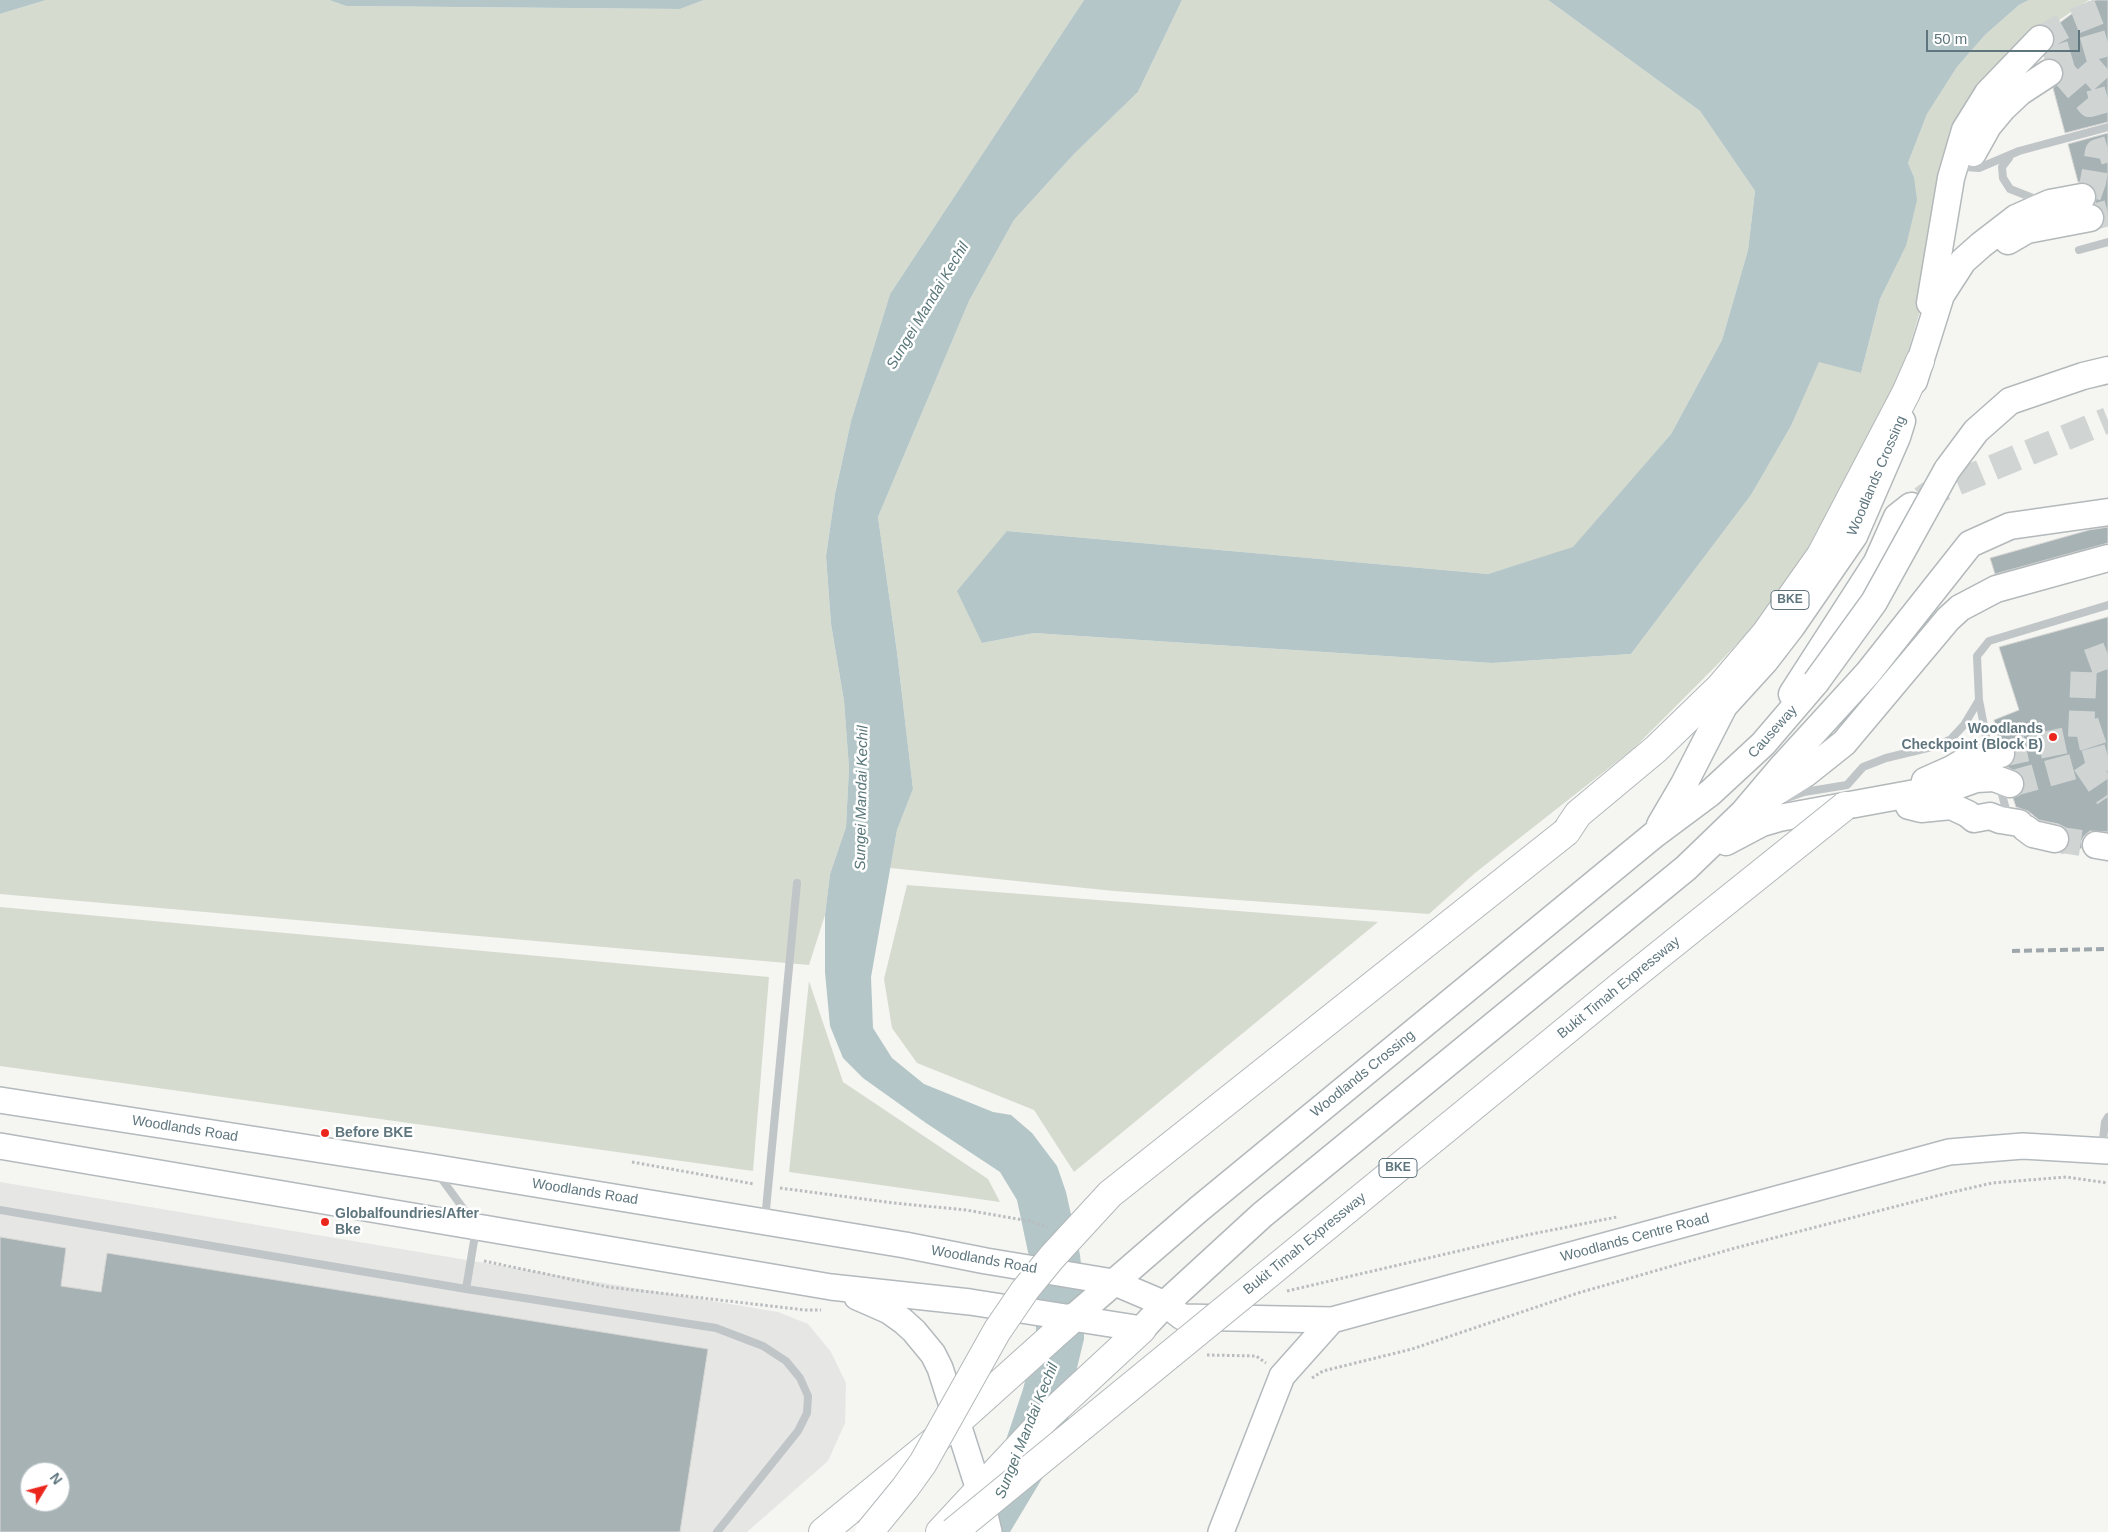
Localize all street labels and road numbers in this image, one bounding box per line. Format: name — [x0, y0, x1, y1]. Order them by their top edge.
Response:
street label: Woodlands Crossing — [1844, 413, 1910, 539]
road number: BKE — [1771, 590, 1809, 610]
street label: Causeway — [1745, 702, 1801, 762]
street label: Bukit Timah Expressway — [1554, 933, 1684, 1043]
street label: Woodlands Crossing — [1308, 1027, 1418, 1121]
street label: Woodlands Road — [131, 1112, 239, 1146]
road number: BKE — [1379, 1158, 1417, 1178]
street label: Woodlands Road — [531, 1175, 639, 1209]
street label: Bukit Timah Expressway — [1240, 1189, 1370, 1299]
street label: Woodlands Centre Road — [1559, 1210, 1711, 1266]
street label: Woodlands Road — [930, 1242, 1038, 1278]

